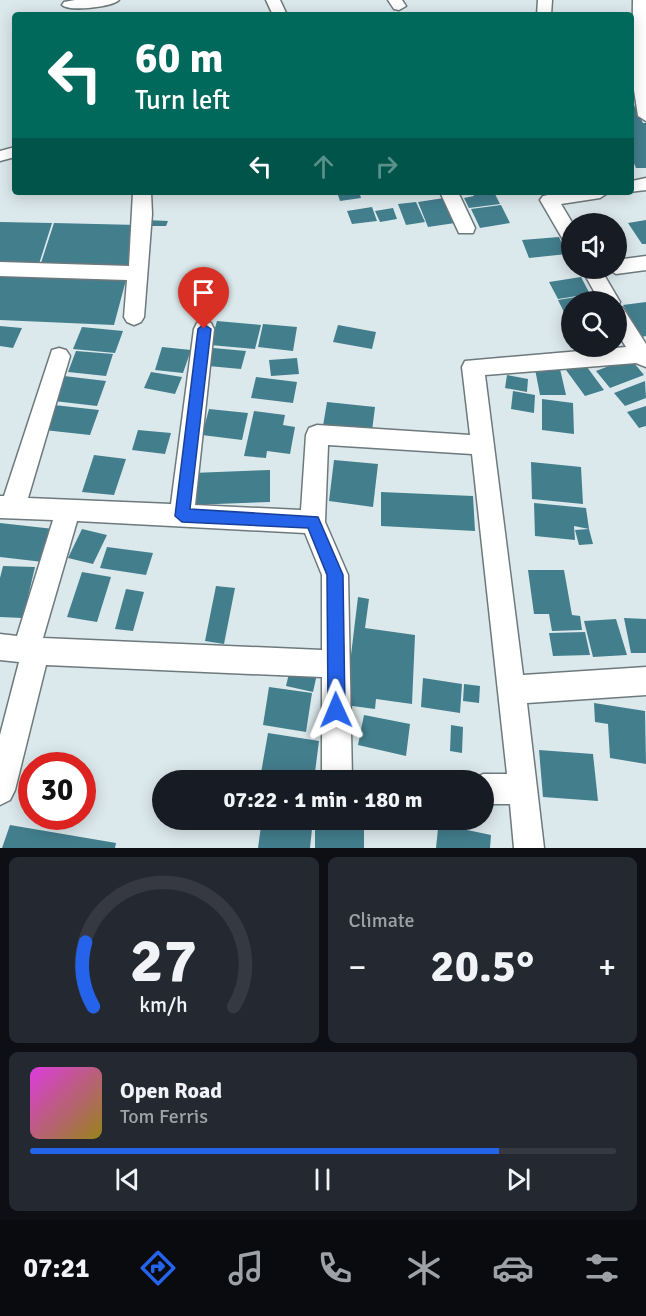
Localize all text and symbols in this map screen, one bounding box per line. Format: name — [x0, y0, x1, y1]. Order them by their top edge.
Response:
text: 60 m — [135, 33, 224, 84]
icon: left — [36, 36, 114, 114]
text: Turn left — [135, 84, 230, 117]
icon: left — [244, 150, 277, 183]
icon: ahead — [307, 150, 340, 183]
icon: right — [370, 150, 403, 183]
map controls — [561, 213, 627, 357]
button: sound — [561, 213, 627, 279]
pin — [178, 267, 229, 329]
icon: arrive — [187, 276, 220, 309]
button: search — [561, 291, 627, 357]
position arrow — [304, 678, 368, 742]
speed limit sign: 30 — [18, 752, 96, 830]
text: 07:22 · 1 min · 180 m — [223, 786, 423, 813]
text: Climate — [349, 908, 414, 933]
text: 27 — [130, 922, 197, 999]
text: 20.5° — [430, 939, 534, 994]
text: − — [349, 947, 366, 988]
text: + — [598, 947, 616, 988]
text: km/h — [139, 992, 188, 1018]
text: Open Road — [120, 1077, 222, 1104]
text: Tom Ferris — [120, 1104, 208, 1129]
icon: previous — [111, 1163, 144, 1196]
icon: pause — [306, 1163, 339, 1196]
icon: next — [502, 1163, 535, 1196]
icon: directions — [137, 1247, 179, 1289]
icon: music — [225, 1247, 267, 1289]
icon: phone — [314, 1247, 356, 1289]
icon: climate — [403, 1247, 445, 1289]
icon: car — [492, 1247, 534, 1289]
icon: filters — [581, 1247, 623, 1289]
text: 07:21 — [23, 1252, 90, 1285]

